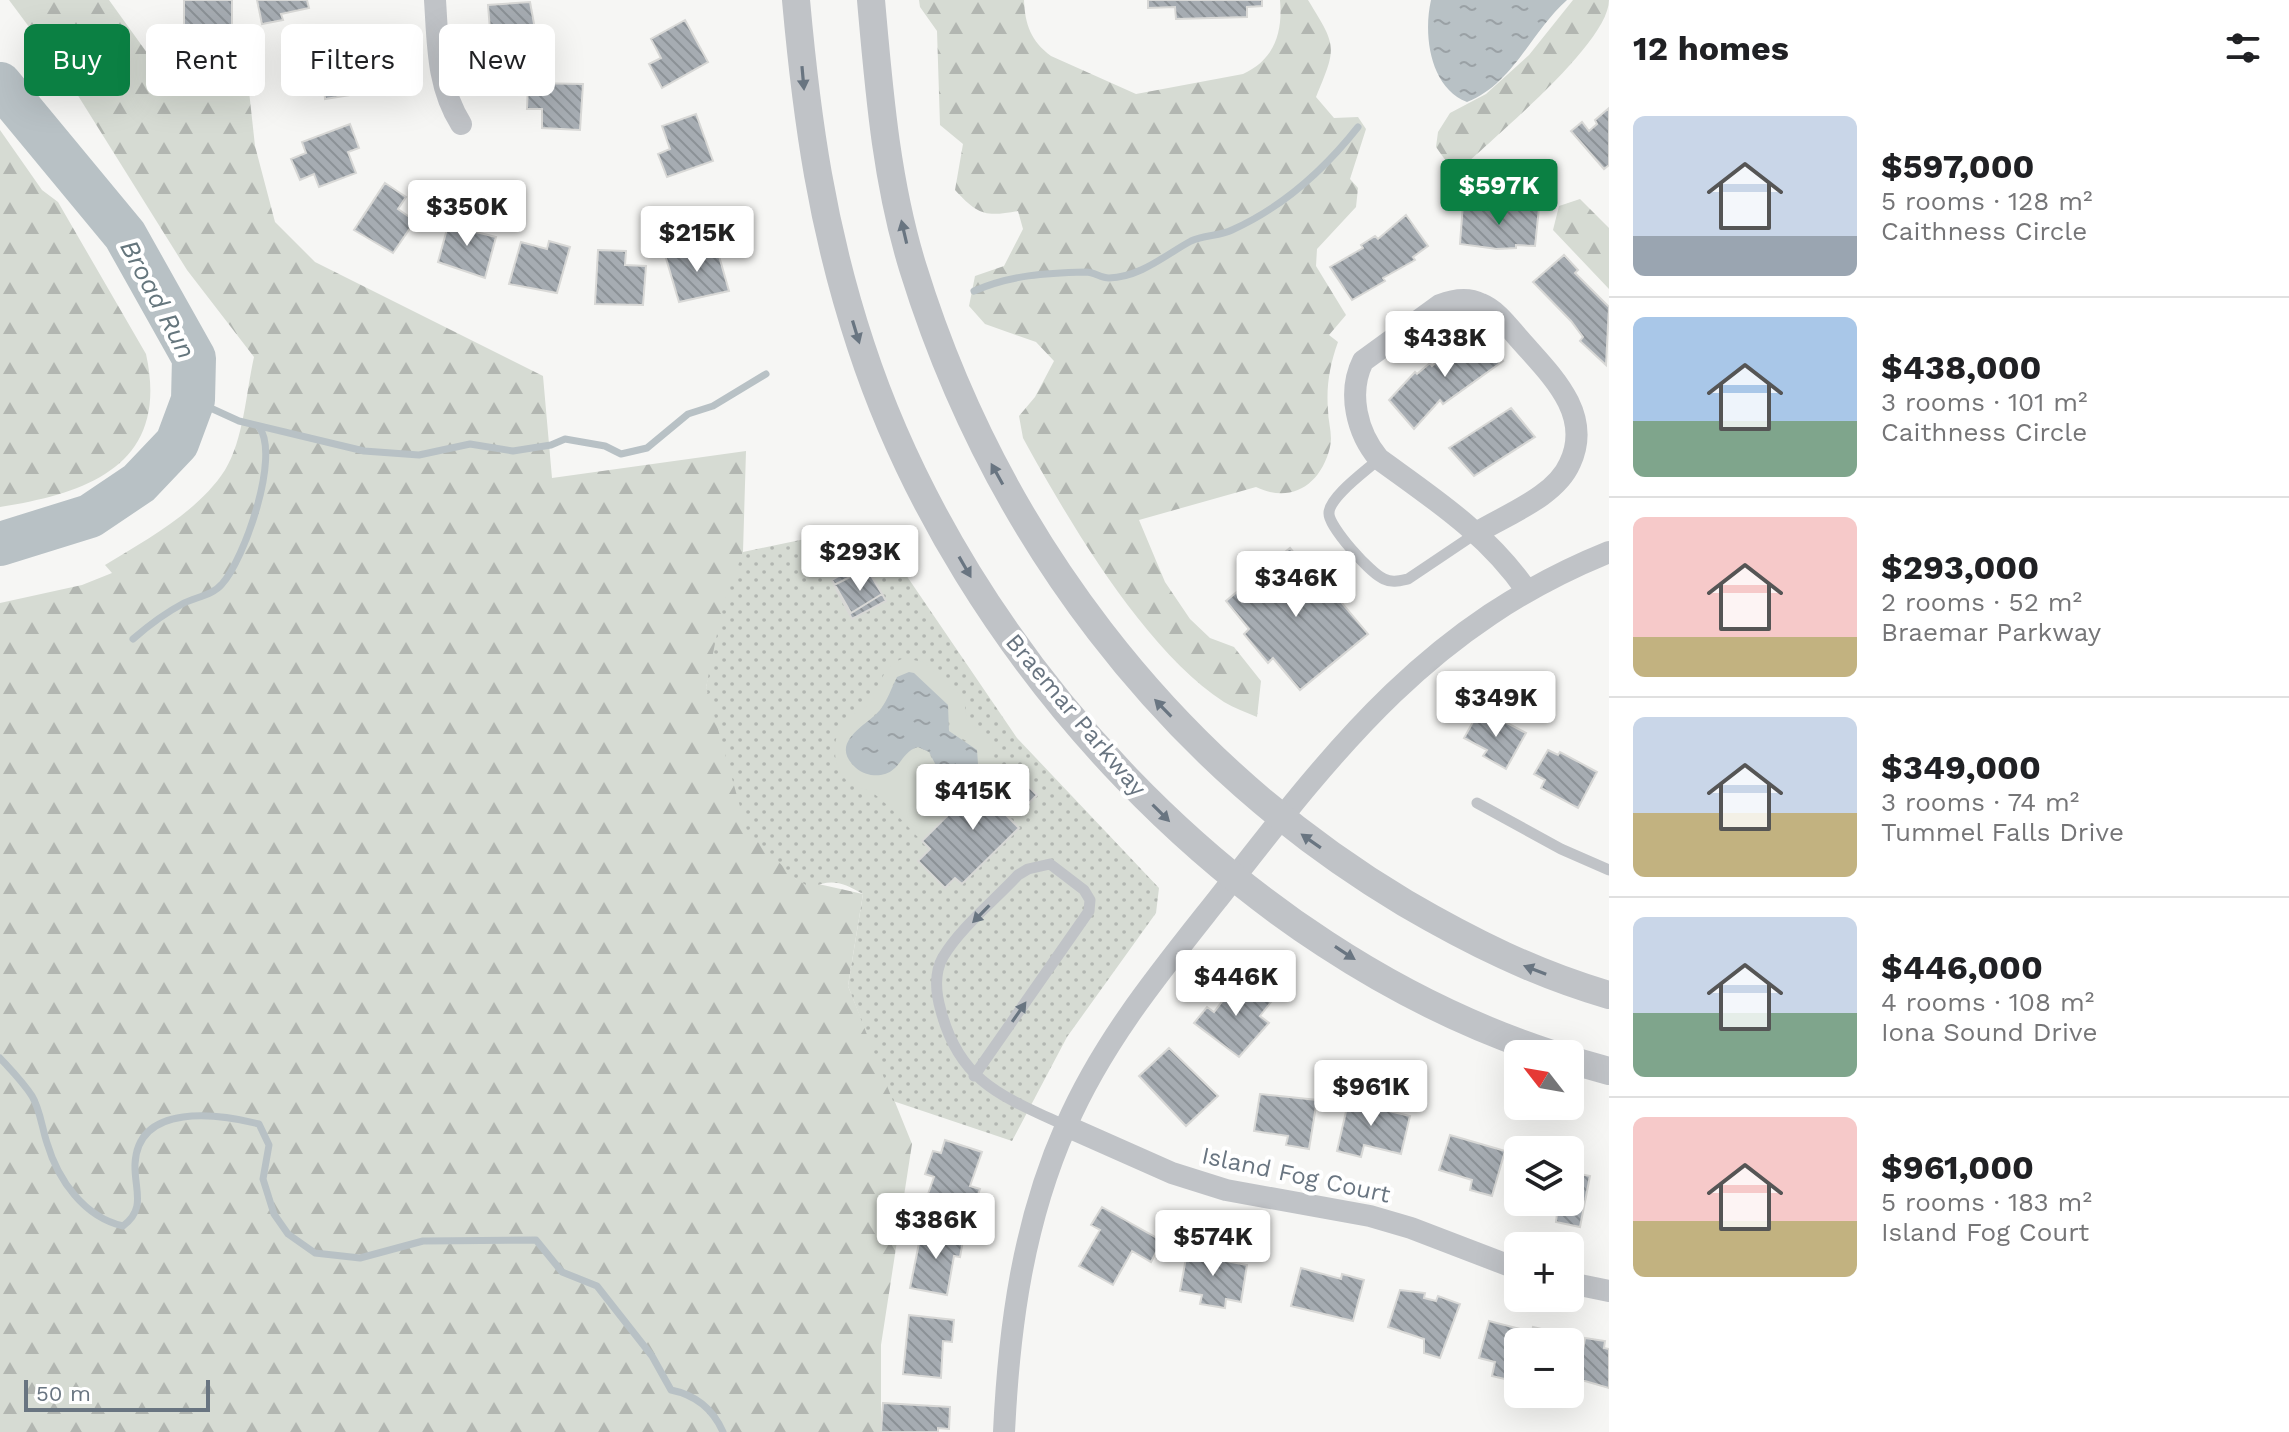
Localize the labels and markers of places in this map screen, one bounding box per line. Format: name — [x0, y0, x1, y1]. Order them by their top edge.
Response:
pin: $597K — [1443, 159, 1555, 227]
pin: $350K — [411, 180, 523, 248]
pin: $215K — [641, 206, 753, 274]
pin: $438K — [1389, 311, 1501, 379]
pin: $293K — [804, 525, 916, 593]
pin: $346K — [1240, 551, 1352, 619]
pin: $349K — [1440, 671, 1552, 739]
pin: $415K — [917, 764, 1029, 832]
pin: $446K — [1180, 950, 1292, 1018]
pin: $961K — [1315, 1060, 1427, 1128]
pin: $386K — [880, 1193, 992, 1261]
pin: $574K — [1157, 1210, 1269, 1278]

